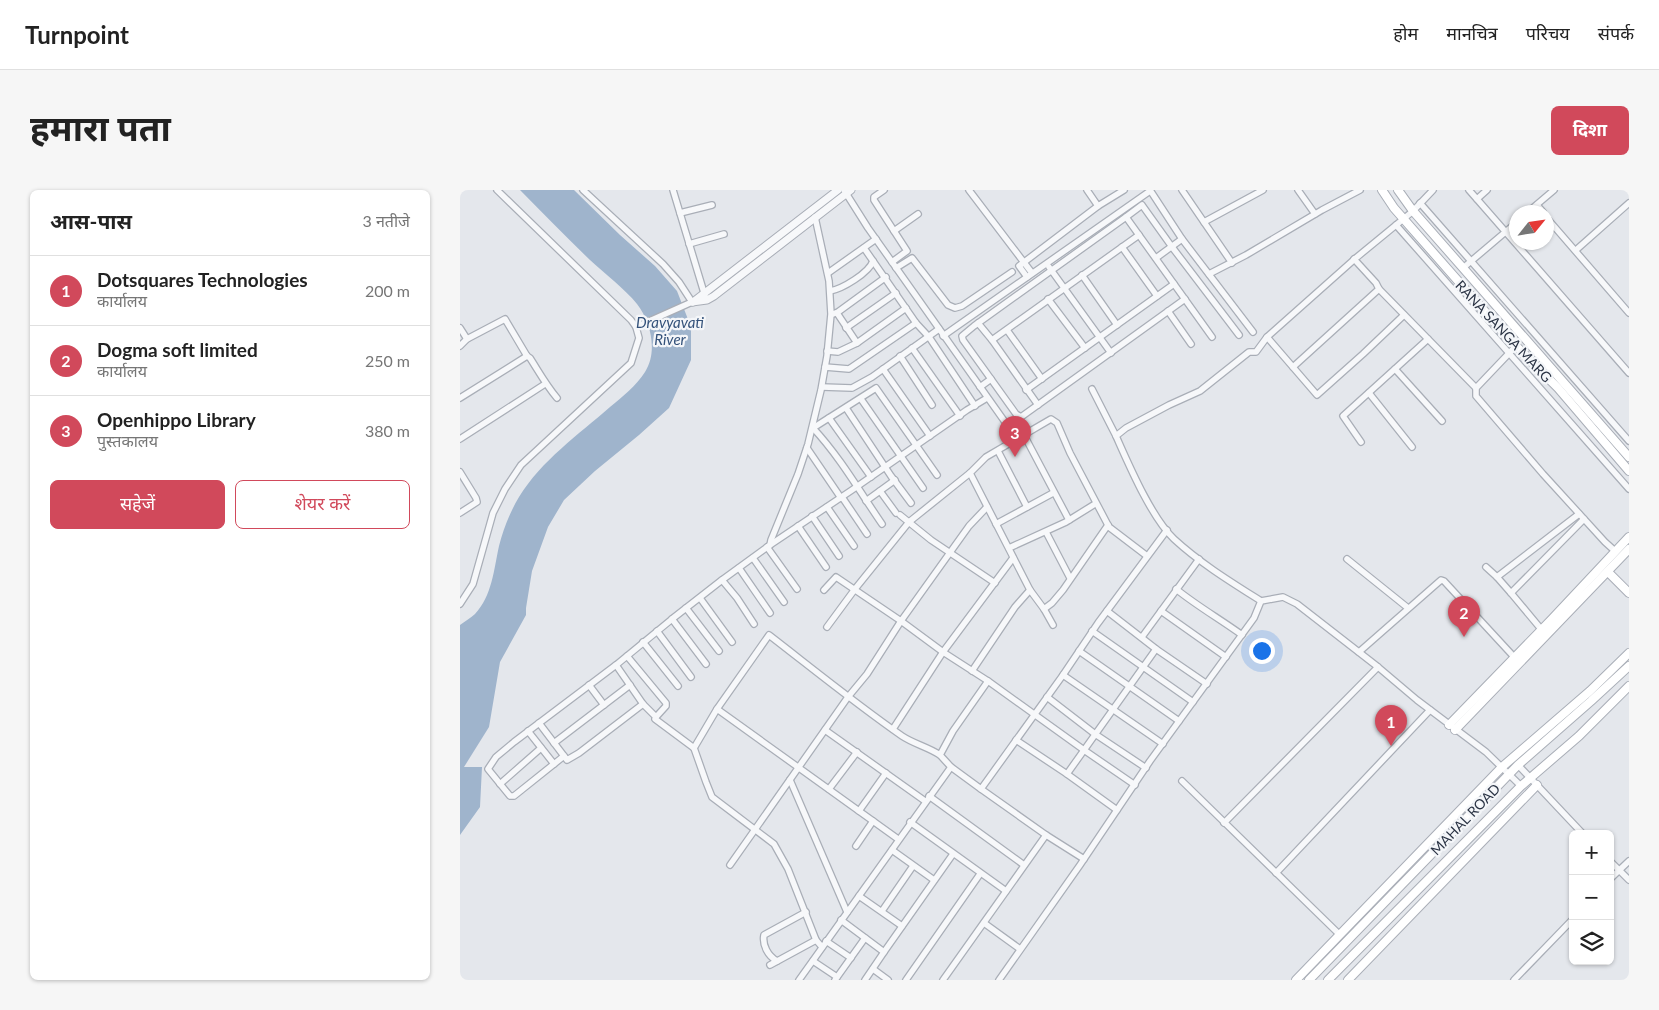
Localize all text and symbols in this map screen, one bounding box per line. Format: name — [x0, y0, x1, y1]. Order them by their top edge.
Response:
text: Turnpoint — [25, 20, 129, 49]
text: होम — [1393, 22, 1418, 44]
text: मानचित्र — [1446, 22, 1498, 44]
text: परिचय — [1526, 22, 1570, 44]
text: संपर्क — [1598, 22, 1634, 44]
text: हमारा पता — [30, 106, 171, 148]
button: दिशा — [1551, 106, 1629, 155]
north arrow — [1509, 205, 1554, 250]
text: आस-पास — [50, 208, 132, 233]
text: 3 नतीजे — [363, 211, 410, 230]
text: Dotsquares Technologies — [97, 268, 308, 291]
street label: RANA SANGA MARG — [1452, 276, 1556, 386]
text: 1 — [61, 281, 71, 300]
text: 200 m — [365, 281, 410, 300]
text: कार्यालय — [97, 291, 147, 310]
water label: Dravyavati River — [636, 313, 704, 348]
text: Dogma soft limited — [97, 338, 258, 361]
text: 2 — [61, 351, 71, 370]
text: 250 m — [365, 351, 410, 370]
text: कार्यालय — [97, 361, 147, 380]
text: Openhippo Library — [97, 408, 256, 431]
pin: 3 — [999, 416, 1031, 457]
text: 3 — [61, 421, 71, 440]
text: 380 m — [365, 421, 410, 440]
text: पुस्तकालय — [97, 431, 158, 450]
button: सहेजें — [50, 480, 225, 529]
button: शेयर करें — [235, 480, 410, 529]
pin: 2 — [1448, 596, 1480, 637]
your location — [1249, 638, 1275, 664]
pin: 1 — [1375, 705, 1407, 746]
street label: MAHAL ROAD — [1427, 780, 1503, 858]
map controls — [1569, 830, 1614, 965]
button: + — [1569, 830, 1614, 875]
button: − — [1569, 875, 1614, 920]
button: layers — [1569, 920, 1614, 965]

